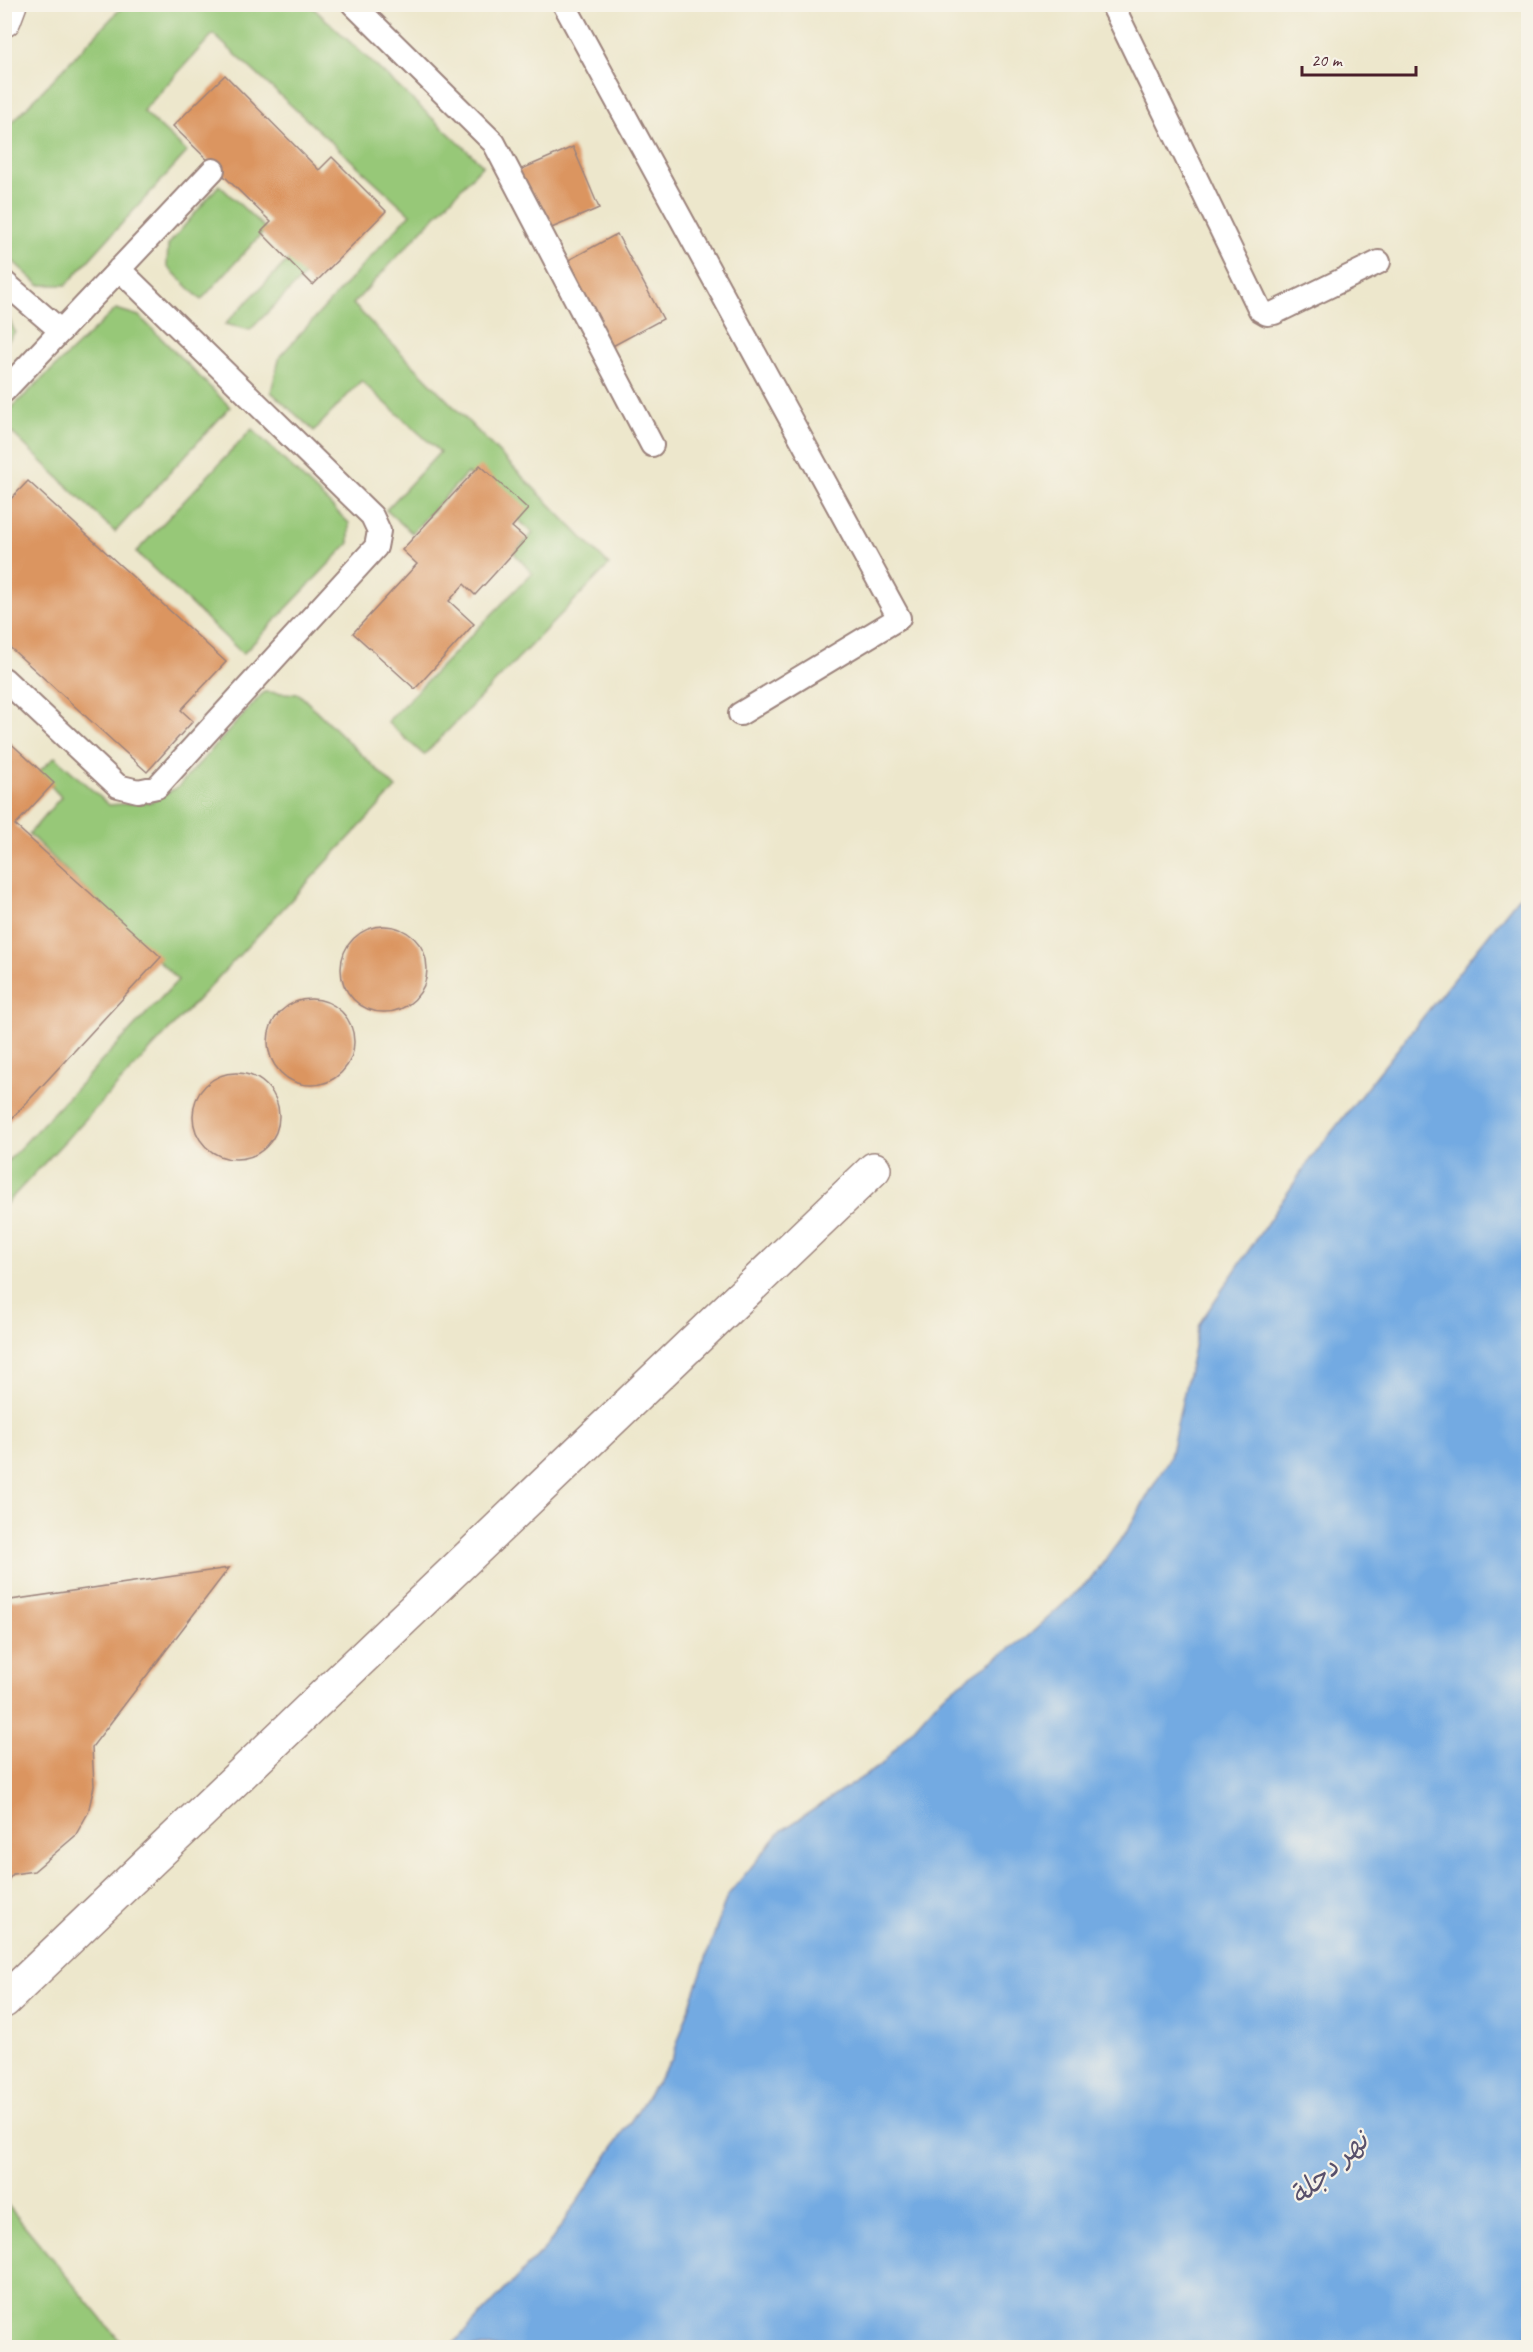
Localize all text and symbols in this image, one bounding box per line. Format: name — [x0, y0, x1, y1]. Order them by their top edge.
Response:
scale bar — [1302, 39, 1416, 77]
text: 20 m — [1311, 49, 1344, 71]
water label: نهر دجلة — [1283, 2122, 1377, 2212]

